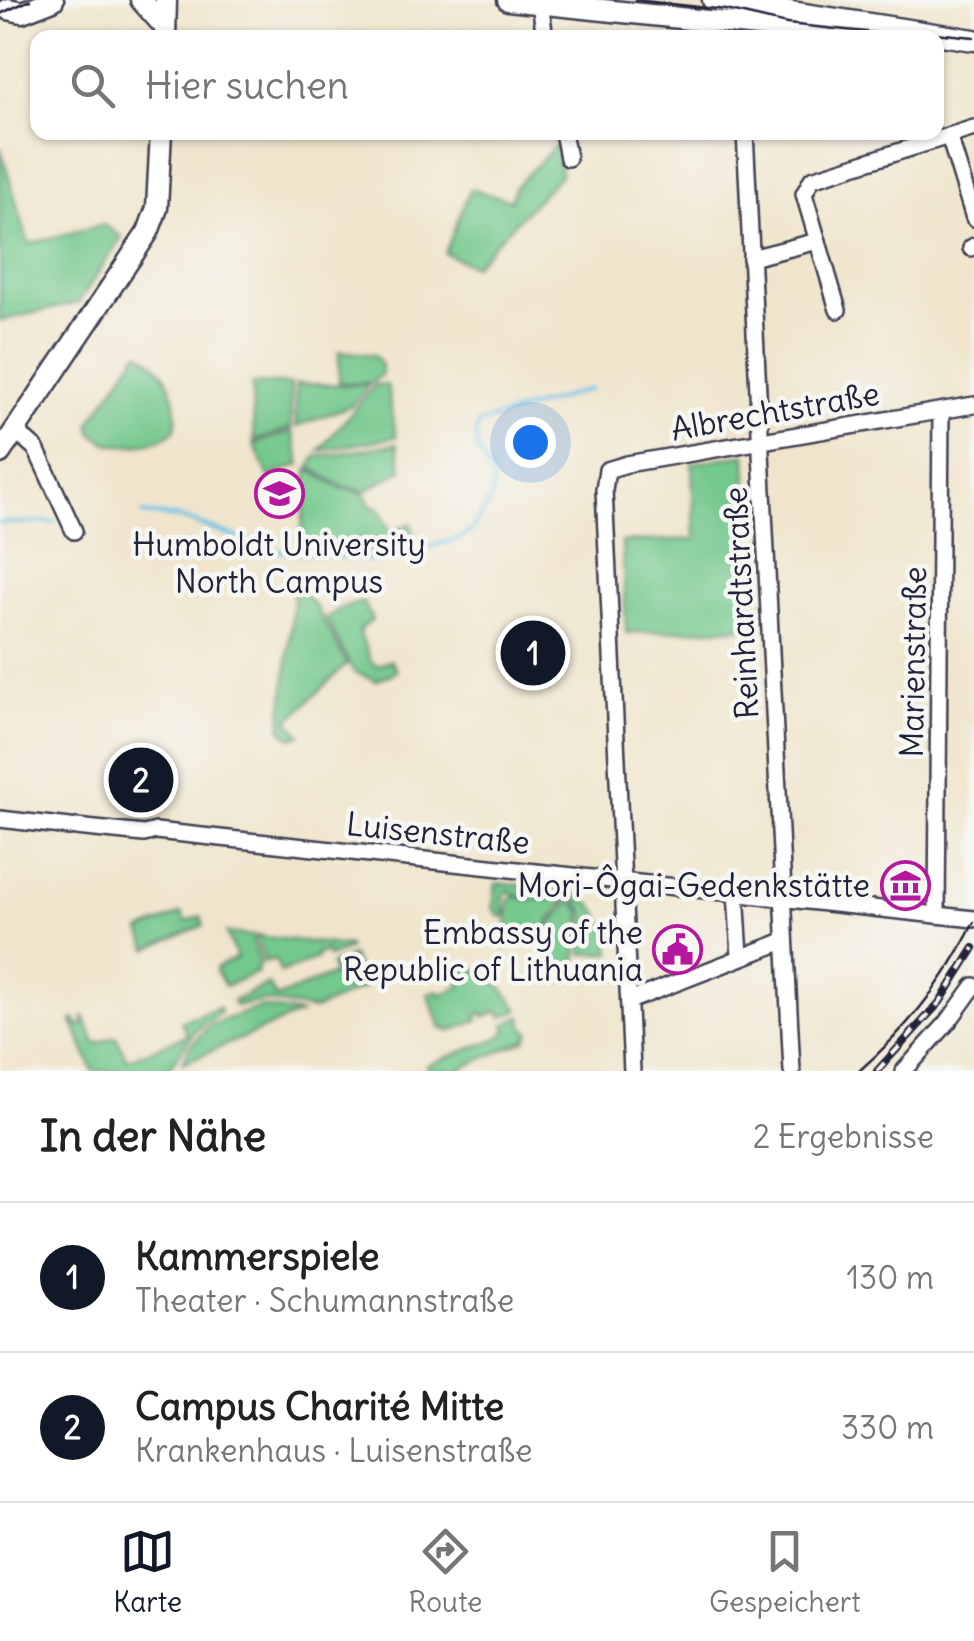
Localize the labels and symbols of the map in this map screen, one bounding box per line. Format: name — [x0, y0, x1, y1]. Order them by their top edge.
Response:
street label: Albrechtstraße — [668, 372, 882, 450]
your location — [505, 417, 556, 468]
school or university icon: Humboldt University North Campus — [253, 468, 305, 520]
street label: Reinhardtstraße — [714, 486, 768, 720]
place label: Humboldt University North Campus — [132, 524, 426, 602]
street label: Marienstraße — [891, 566, 935, 758]
pin: 1 — [500, 616, 566, 690]
pin: 2 — [108, 742, 174, 818]
street label: Luisenstraße — [344, 803, 532, 863]
museum icon: Mori-Ôgai-Gedenkstätte — [879, 859, 931, 911]
place label: Mori-Ôgai-Gedenkstätte — [517, 864, 870, 906]
place label: Embassy of the Republic of Lithuania — [343, 912, 643, 990]
public building icon: Embassy of the Republic of Lithuania — [652, 924, 704, 976]

